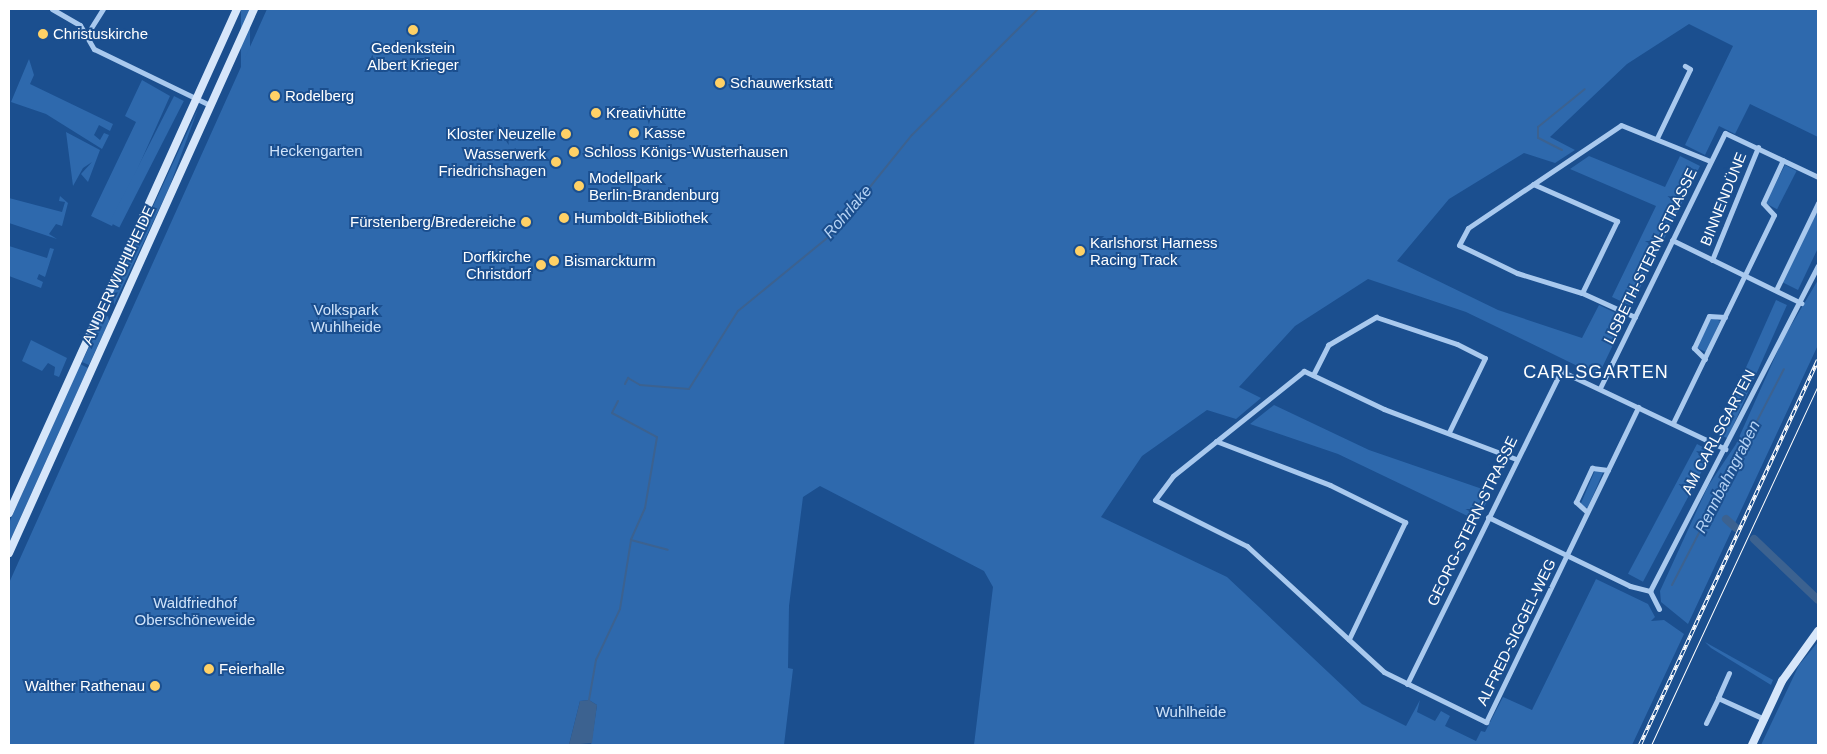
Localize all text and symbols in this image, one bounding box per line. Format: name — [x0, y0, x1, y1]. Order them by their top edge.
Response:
marker: Gedenkstein Albert Krieger — [407, 24, 419, 36]
place label: Christuskirche — [53, 25, 148, 43]
marker: Christuskirche — [37, 28, 49, 40]
place label: Gedenkstein Albert Krieger — [367, 38, 459, 73]
place label: Schauwerkstatt — [730, 74, 833, 92]
marker: Schauwerkstatt — [714, 77, 726, 89]
place label: Rodelberg — [285, 87, 354, 105]
marker: Rodelberg — [269, 90, 281, 102]
place label: Kreativhütte — [606, 104, 686, 122]
marker: Kreativhütte — [590, 107, 602, 119]
place label: Kasse — [644, 124, 686, 142]
place label: Kloster Neuzelle — [447, 125, 556, 143]
marker: Kasse — [628, 127, 640, 139]
marker: Kloster Neuzelle — [560, 128, 572, 140]
park label: Heckengarten — [269, 142, 363, 160]
place label: Schloss Königs-Wusterhausen — [584, 143, 788, 161]
place label: Wasserwerk Friedrichshagen — [438, 144, 546, 179]
marker: Schloss Königs-Wusterhausen — [568, 146, 580, 158]
street label: BINNENDÜNE — [1696, 150, 1750, 248]
marker: Wasserwerk Friedrichshagen — [550, 156, 562, 168]
street label: LISBETH-STERN-STRASSE — [1600, 165, 1700, 347]
place label: Modellpark Berlin-Brandenburg — [589, 168, 719, 203]
marker: Modellpark Berlin-Brandenburg — [573, 180, 585, 192]
water label: Rohrlake — [820, 182, 876, 242]
street label: AN DER WUHLHEIDE — [78, 203, 158, 347]
place label: Humboldt-Bibliothek — [574, 209, 708, 227]
marker: Humboldt-Bibliothek — [558, 212, 570, 224]
place label: Fürstenberg/Bredereiche — [350, 213, 516, 231]
marker: Fürstenberg/Bredereiche — [520, 216, 532, 228]
place label: Karlshorst Harness Racing Track — [1090, 233, 1218, 268]
marker: Karlshorst Harness Racing Track — [1074, 245, 1086, 257]
place label: Dorfkirche Christdorf — [463, 247, 531, 282]
place label: Bismarckturm — [564, 252, 656, 270]
marker: Bismarckturm — [548, 255, 560, 267]
marker: Dorfkirche Christdorf — [535, 259, 547, 271]
park label: Volkspark Wuhlheide — [311, 300, 381, 335]
district label: CARLSGARTEN — [1522, 361, 1670, 383]
street label: AM CARLSGARTEN — [1677, 366, 1759, 498]
water label: Rennbahngraben — [1691, 418, 1765, 536]
street label: GEORG-STERN-STRASSE — [1423, 433, 1521, 609]
street label: ALFRED-SIGGEL-WEG — [1473, 556, 1559, 708]
park label: Waldfriedhof Oberschöneweide — [135, 593, 255, 628]
place label: Feierhalle — [219, 660, 285, 678]
marker: Feierhalle — [203, 663, 215, 675]
place label: Walther Rathenau — [25, 677, 145, 695]
marker: Walther Rathenau — [149, 680, 161, 692]
park label: Wuhlheide — [1156, 703, 1226, 721]

